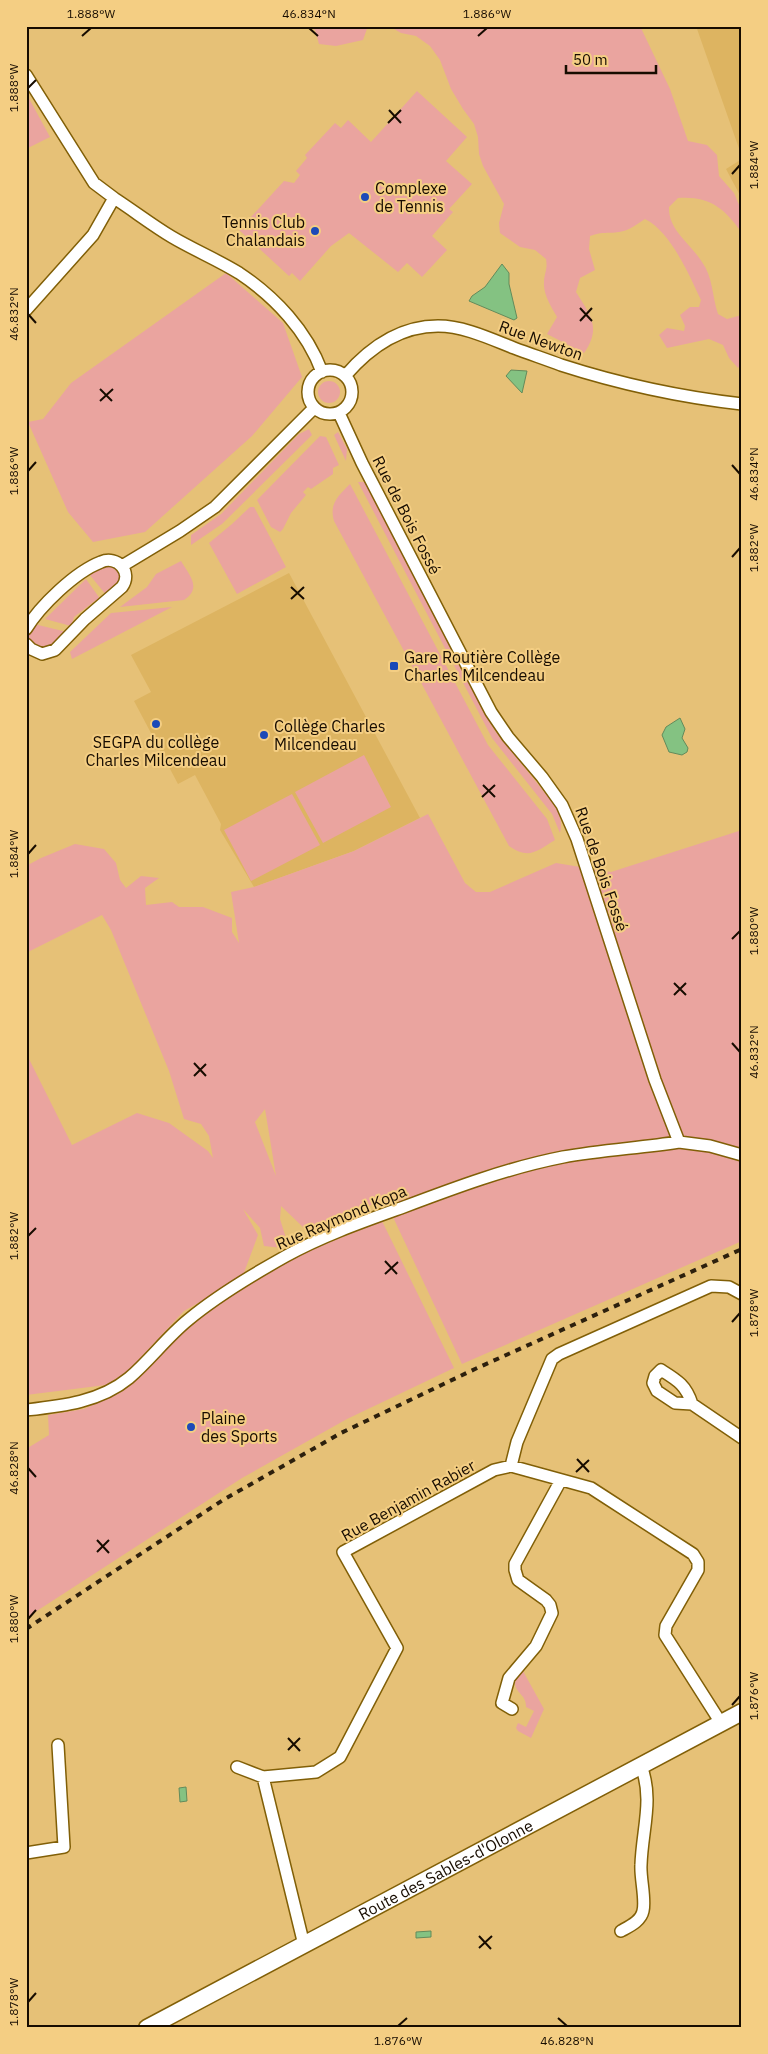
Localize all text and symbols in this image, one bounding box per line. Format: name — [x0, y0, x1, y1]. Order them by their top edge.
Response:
text: 1.888°W — [67, 6, 115, 21]
text: 46.834°N — [282, 6, 336, 21]
text: 1.886°W — [463, 6, 511, 21]
scale bar — [566, 42, 656, 74]
text: 50 m — [573, 50, 608, 69]
text: 1.888°W — [6, 64, 21, 112]
text: 1.884°W — [746, 141, 761, 189]
place label: Complexe de Tennis — [375, 178, 447, 216]
marker: Complexe de Tennis — [359, 191, 371, 203]
place label: Tennis Club Chalandais — [222, 212, 305, 250]
marker: Tennis Club Chalandais — [309, 225, 321, 237]
text: 46.832°N — [6, 287, 21, 341]
street label: Rue Newton — [496, 316, 586, 364]
text: 1.886°W — [6, 447, 21, 495]
text: 46.834°N — [746, 447, 761, 501]
street label: Rue de Bois Fossé — [368, 452, 446, 578]
text: 1.882°W — [746, 524, 761, 572]
place label: Gare Routière Collège Charles Milcendeau — [404, 647, 560, 685]
marker: Gare Routière Collège Charles Milcendeau — [388, 660, 400, 672]
place label: Collège Charles Milcendeau — [274, 716, 386, 754]
marker: SEGPA du collège Charles Milcendeau — [150, 718, 162, 730]
marker: Collège Charles Milcendeau — [258, 729, 270, 741]
place label: SEGPA du collège Charles Milcendeau — [85, 732, 227, 770]
street label: Rue de Bois Fossé — [571, 804, 633, 934]
text: 1.884°W — [6, 830, 21, 878]
text: 1.880°W — [746, 907, 761, 955]
text: 46.832°N — [746, 1025, 761, 1079]
street label: Rue Raymond Kopa — [273, 1180, 410, 1254]
text: 1.882°W — [6, 1212, 21, 1260]
text: 1.878°W — [746, 1289, 761, 1337]
place label: Plaine des Sports — [201, 1408, 278, 1446]
marker: Plaine des Sports — [185, 1421, 197, 1433]
text: 46.828°N — [6, 1441, 21, 1495]
street label: Rue Benjamin Rabier — [337, 1455, 479, 1545]
text: 1.880°W — [6, 1595, 21, 1643]
text: 1.876°W — [746, 1672, 761, 1720]
street label: Route des Sables-d'Olonne — [355, 1815, 536, 1924]
text: 1.878°W — [6, 1978, 21, 2026]
text: 1.876°W — [374, 2033, 422, 2048]
text: 46.828°N — [540, 2033, 594, 2048]

